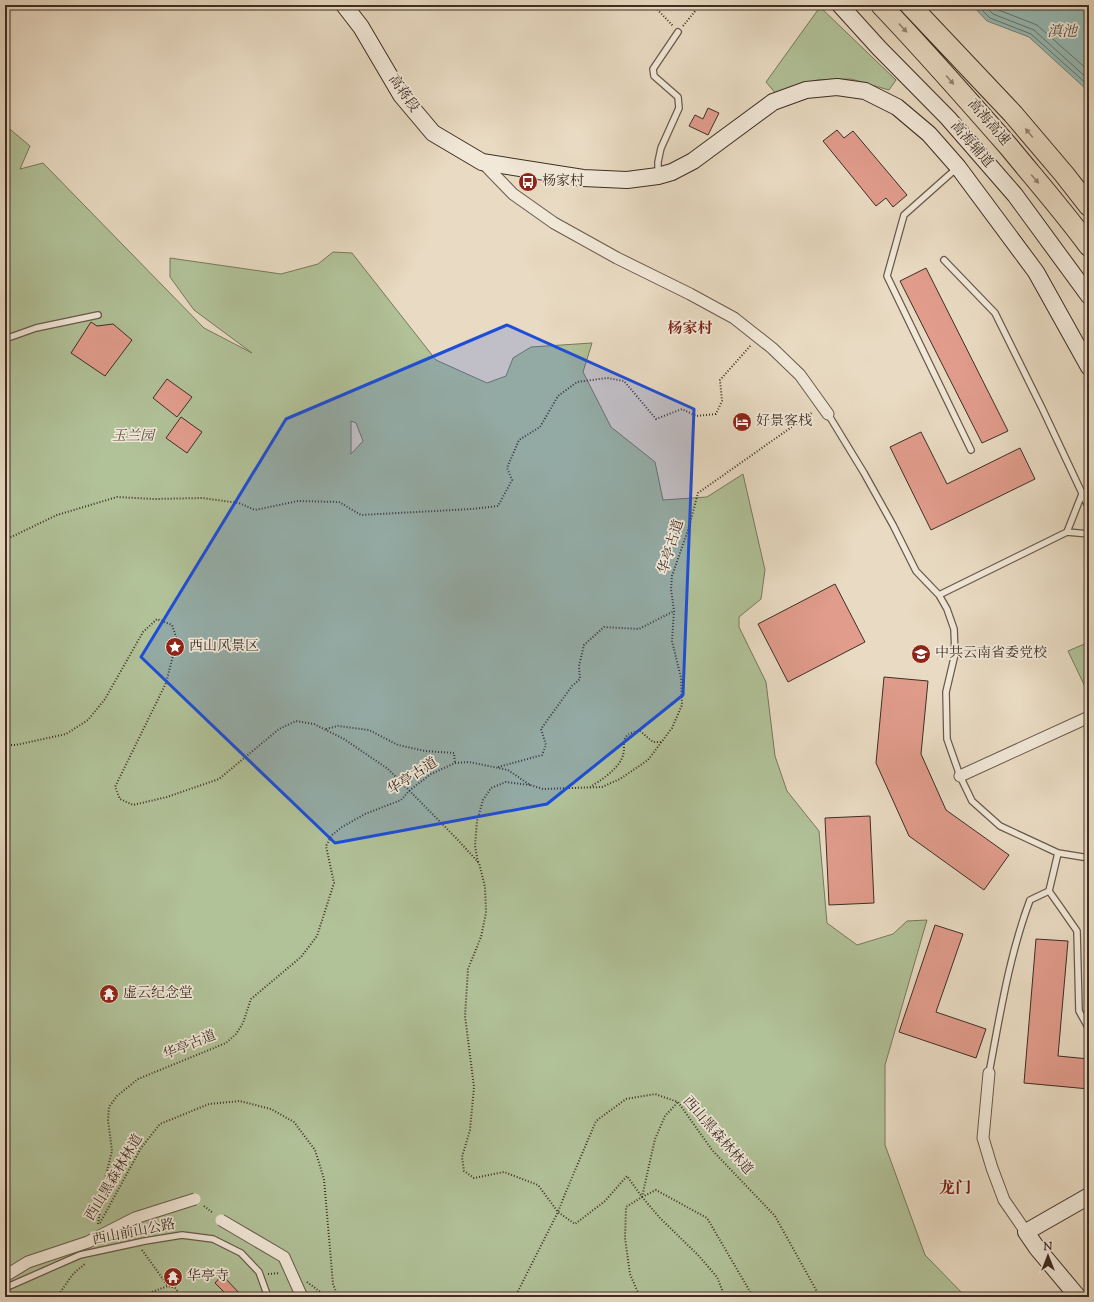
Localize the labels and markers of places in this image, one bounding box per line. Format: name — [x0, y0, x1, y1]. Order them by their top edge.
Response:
bus stop icon: 杨家村 — [517, 171, 539, 193]
place label: 杨家村 — [542, 172, 584, 192]
hotel icon: 好景客栈 — [731, 411, 753, 433]
place label: 好景客栈 — [756, 412, 812, 432]
place icon: 西山风景区 — [164, 636, 186, 658]
place label: 西山风景区 — [189, 637, 259, 657]
school or university icon: 中共云南省委党校 — [910, 643, 932, 665]
place label: 中共云南省委党校 — [935, 644, 1047, 664]
temple icon: 虚云纪念堂 — [98, 983, 120, 1005]
place label: 虚云纪念堂 — [123, 984, 193, 1004]
temple icon: 华亭寺 — [162, 1266, 184, 1288]
place label: 华亭寺 — [187, 1267, 229, 1287]

